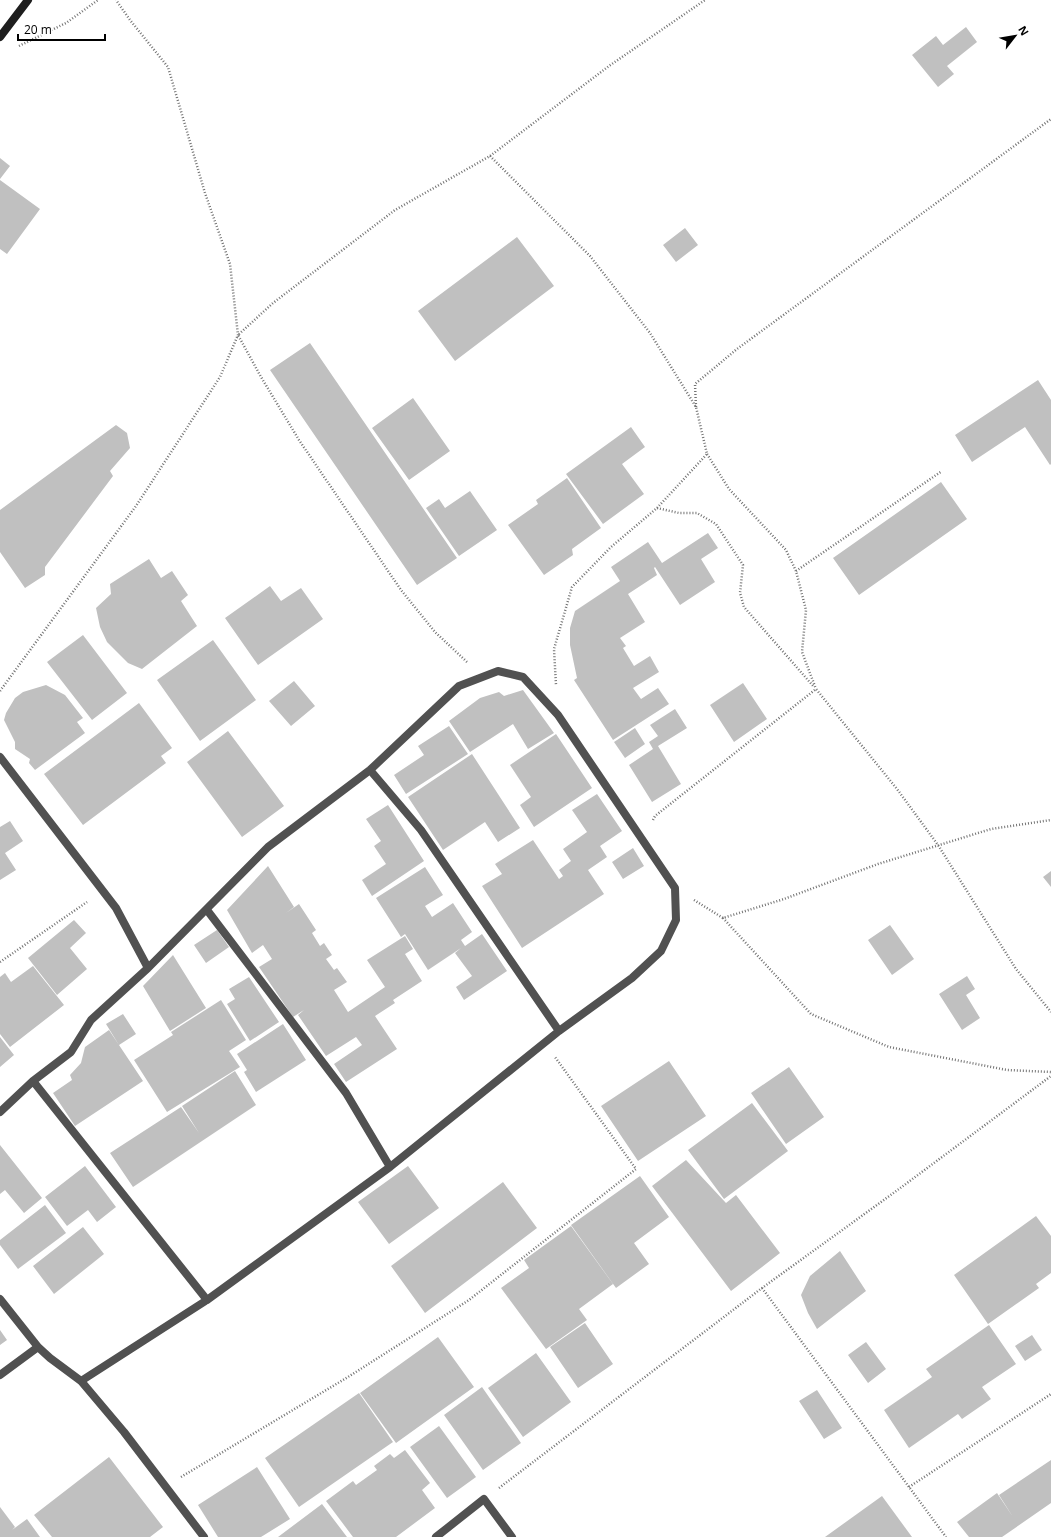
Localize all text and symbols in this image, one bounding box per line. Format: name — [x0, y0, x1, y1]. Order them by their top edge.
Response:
scale bar — [18, 16, 105, 42]
north arrow — [995, 16, 1035, 56]
text: 20 m — [24, 21, 52, 38]
text: N — [1015, 23, 1033, 38]

